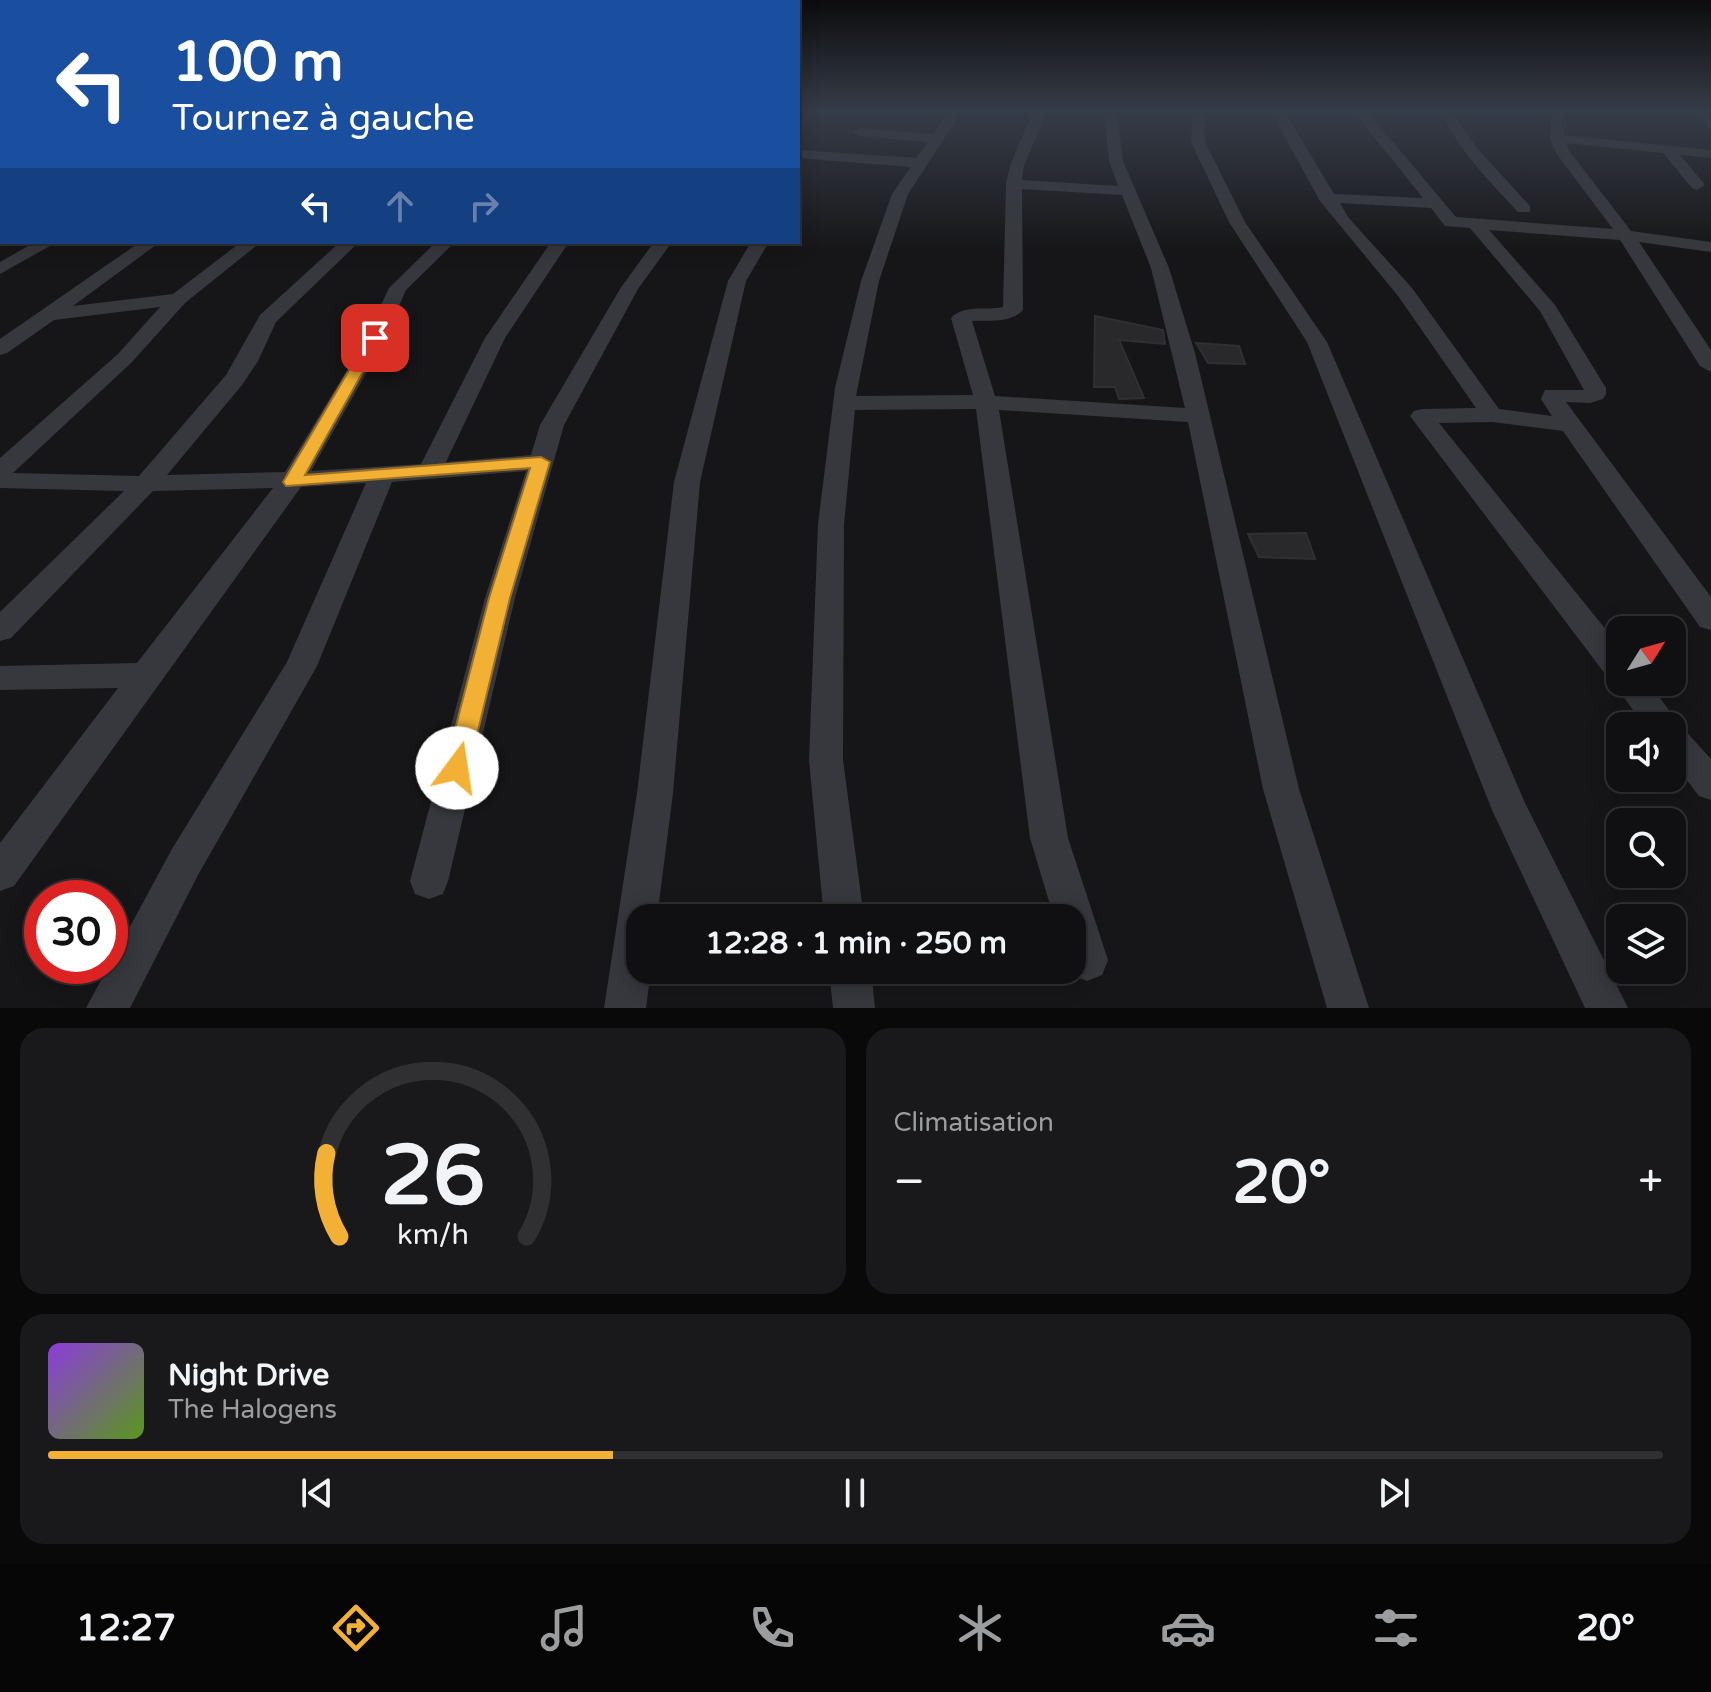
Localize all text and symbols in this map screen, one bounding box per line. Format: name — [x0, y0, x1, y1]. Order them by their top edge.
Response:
text: 100 m — [172, 29, 343, 96]
icon: left — [40, 32, 144, 136]
text: Tournez à gauche — [172, 97, 475, 140]
icon: left — [294, 184, 338, 228]
icon: ahead — [378, 184, 422, 228]
icon: right — [462, 184, 506, 228]
pin — [341, 304, 409, 372]
icon: arrive — [353, 316, 397, 360]
north arrow — [1606, 616, 1686, 696]
map controls — [1606, 616, 1686, 984]
button: sound — [1606, 712, 1686, 792]
position arrow — [415, 726, 499, 810]
button: search — [1606, 808, 1686, 888]
speed limit sign: 30 — [24, 880, 128, 984]
button: layers — [1606, 904, 1686, 984]
text: 12:28 · 1 min · 250 m — [705, 925, 1007, 962]
text: Climatisation — [894, 1107, 1054, 1138]
text: 26 — [381, 1127, 485, 1227]
text: 20° — [1233, 1147, 1331, 1219]
text: − — [894, 1156, 925, 1209]
text: + — [1638, 1156, 1663, 1209]
text: km/h — [397, 1218, 469, 1252]
text: Night Drive — [168, 1357, 329, 1394]
text: The Halogens — [168, 1394, 337, 1425]
icon: previous — [295, 1471, 339, 1515]
icon: pause — [833, 1471, 877, 1515]
icon: next — [1372, 1471, 1416, 1515]
icon: directions — [328, 1600, 384, 1656]
icon: music — [536, 1600, 592, 1656]
icon: phone — [744, 1600, 800, 1656]
icon: climate — [952, 1600, 1008, 1656]
icon: car — [1160, 1600, 1216, 1656]
icon: filters — [1368, 1600, 1424, 1656]
text: 12:27 — [76, 1607, 176, 1650]
text: 20° — [1576, 1607, 1635, 1650]

